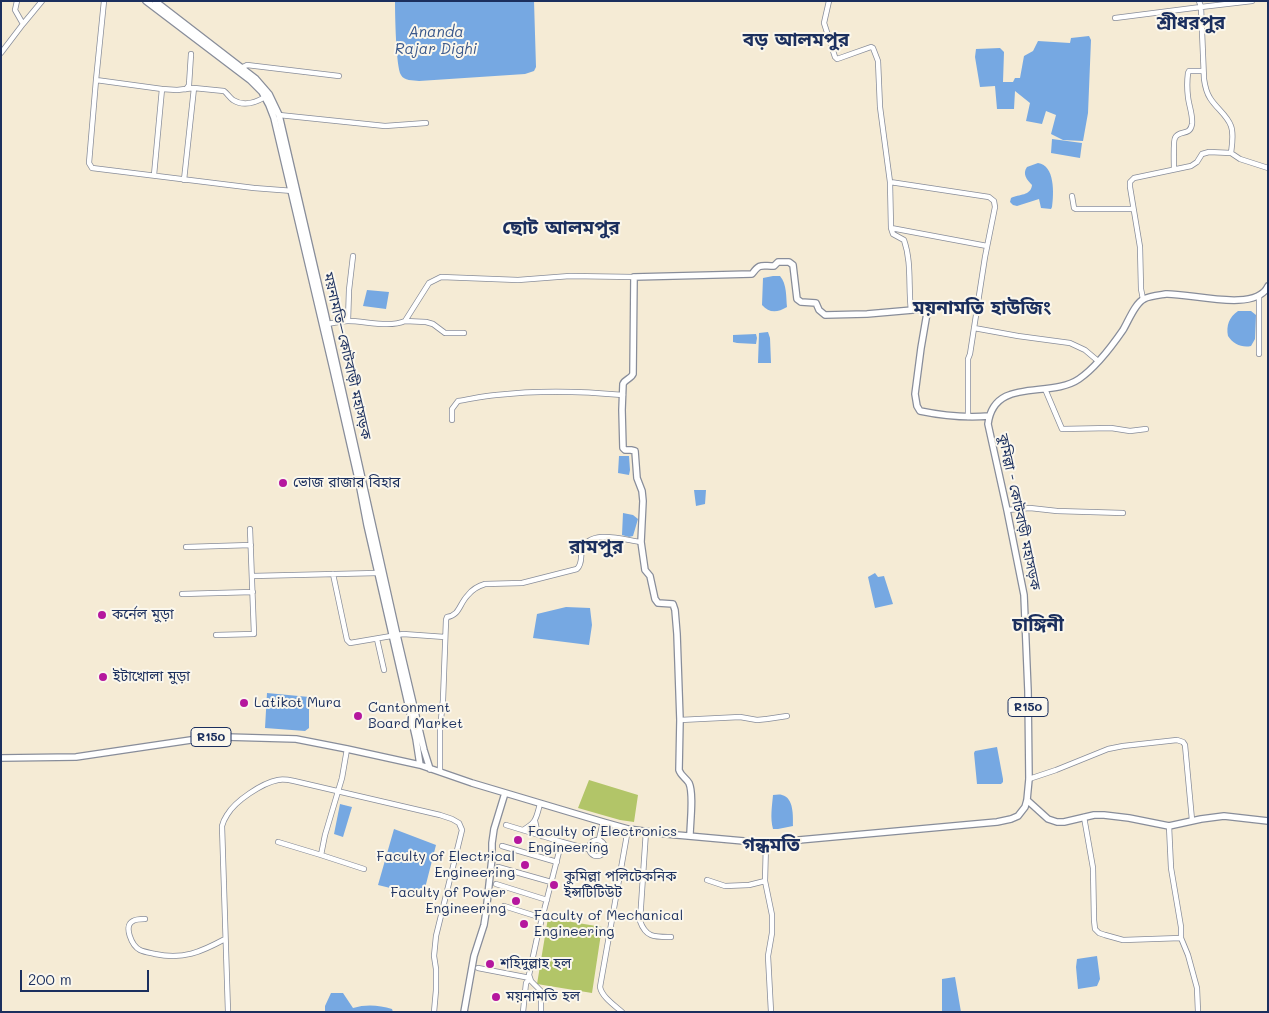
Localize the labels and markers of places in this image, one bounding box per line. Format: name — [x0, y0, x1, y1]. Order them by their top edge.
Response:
place label: ভোজ রাজার বিহার — [293, 475, 400, 491]
marker: ভোজ রাজার বিহার — [277, 477, 289, 489]
place label: কর্নেল মুড়া — [112, 607, 174, 623]
marker: কর্নেল মুড়া — [96, 609, 108, 621]
place label: ইটাখোলা মুড়া — [113, 669, 190, 685]
marker: ইটাখোলা মুড়া — [97, 671, 109, 683]
place label: Latikot Mura — [254, 695, 341, 711]
marker: Latikot Mura — [238, 697, 250, 709]
place label: Cantonment Board Market — [368, 700, 463, 732]
marker: Cantonment Board Market — [352, 710, 364, 722]
place label: Faculty of Electronics Engineering — [528, 824, 677, 856]
marker: Faculty of Electronics Engineering — [512, 834, 524, 846]
place label: Faculty of Electrical Engineering — [376, 849, 515, 882]
marker: Faculty of Electrical Engineering — [519, 859, 531, 871]
place label: কুমিল্লা পলিটেকনিক ইন্সটিটিউট — [564, 869, 677, 902]
marker: কুমিল্লা পলিটেকনিক ইন্সটিটিউট — [548, 879, 560, 891]
place label: Faculty of Power Engineering — [390, 885, 506, 918]
marker: Faculty of Power Engineering — [510, 895, 522, 907]
place label: Faculty of Mechanical Engineering — [534, 908, 683, 940]
marker: Faculty of Mechanical Engineering — [518, 918, 530, 930]
place label: শহিদুল্লাহ হল — [500, 956, 571, 972]
marker: শহিদুল্লাহ হল — [484, 958, 496, 970]
place label: ময়নামতি হল — [506, 989, 580, 1005]
marker: ময়নামতি হল — [490, 991, 502, 1003]

